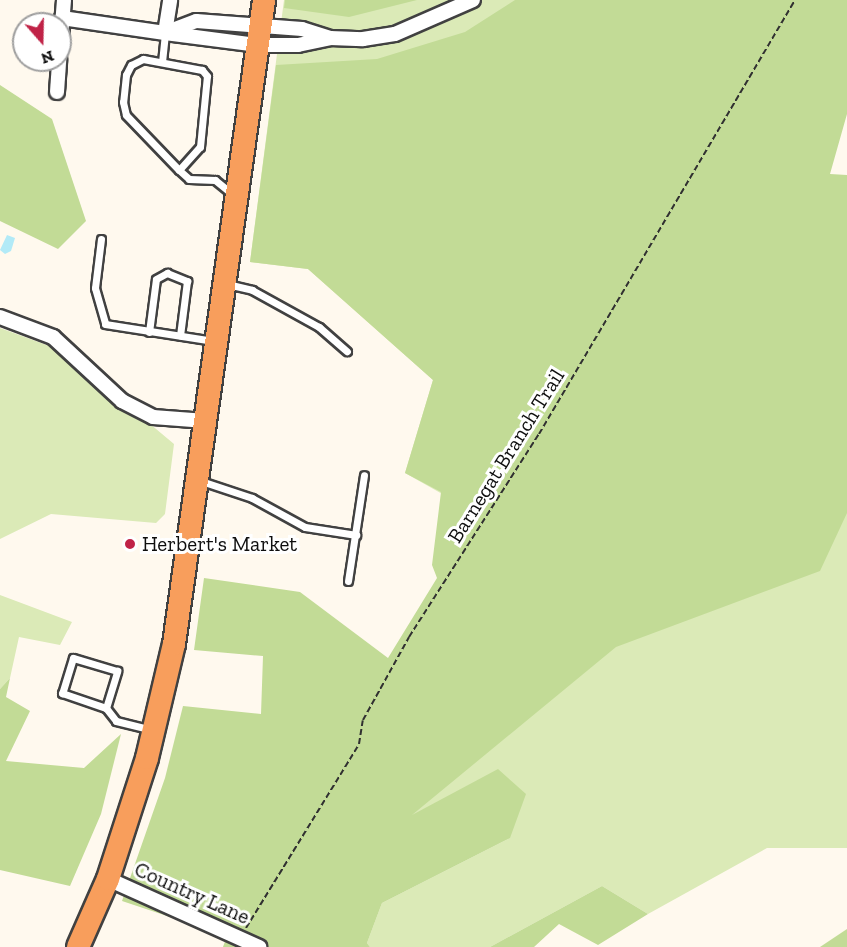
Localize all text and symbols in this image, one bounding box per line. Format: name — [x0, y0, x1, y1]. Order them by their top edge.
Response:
north arrow — [12, 12, 72, 72]
text: N — [39, 46, 57, 69]
street label: Barnegat Branch Trail — [442, 364, 570, 548]
place label: Herbert's Market — [142, 531, 297, 557]
marker: Herbert's Market — [123, 537, 137, 551]
street label: Country Lane — [130, 856, 254, 930]

